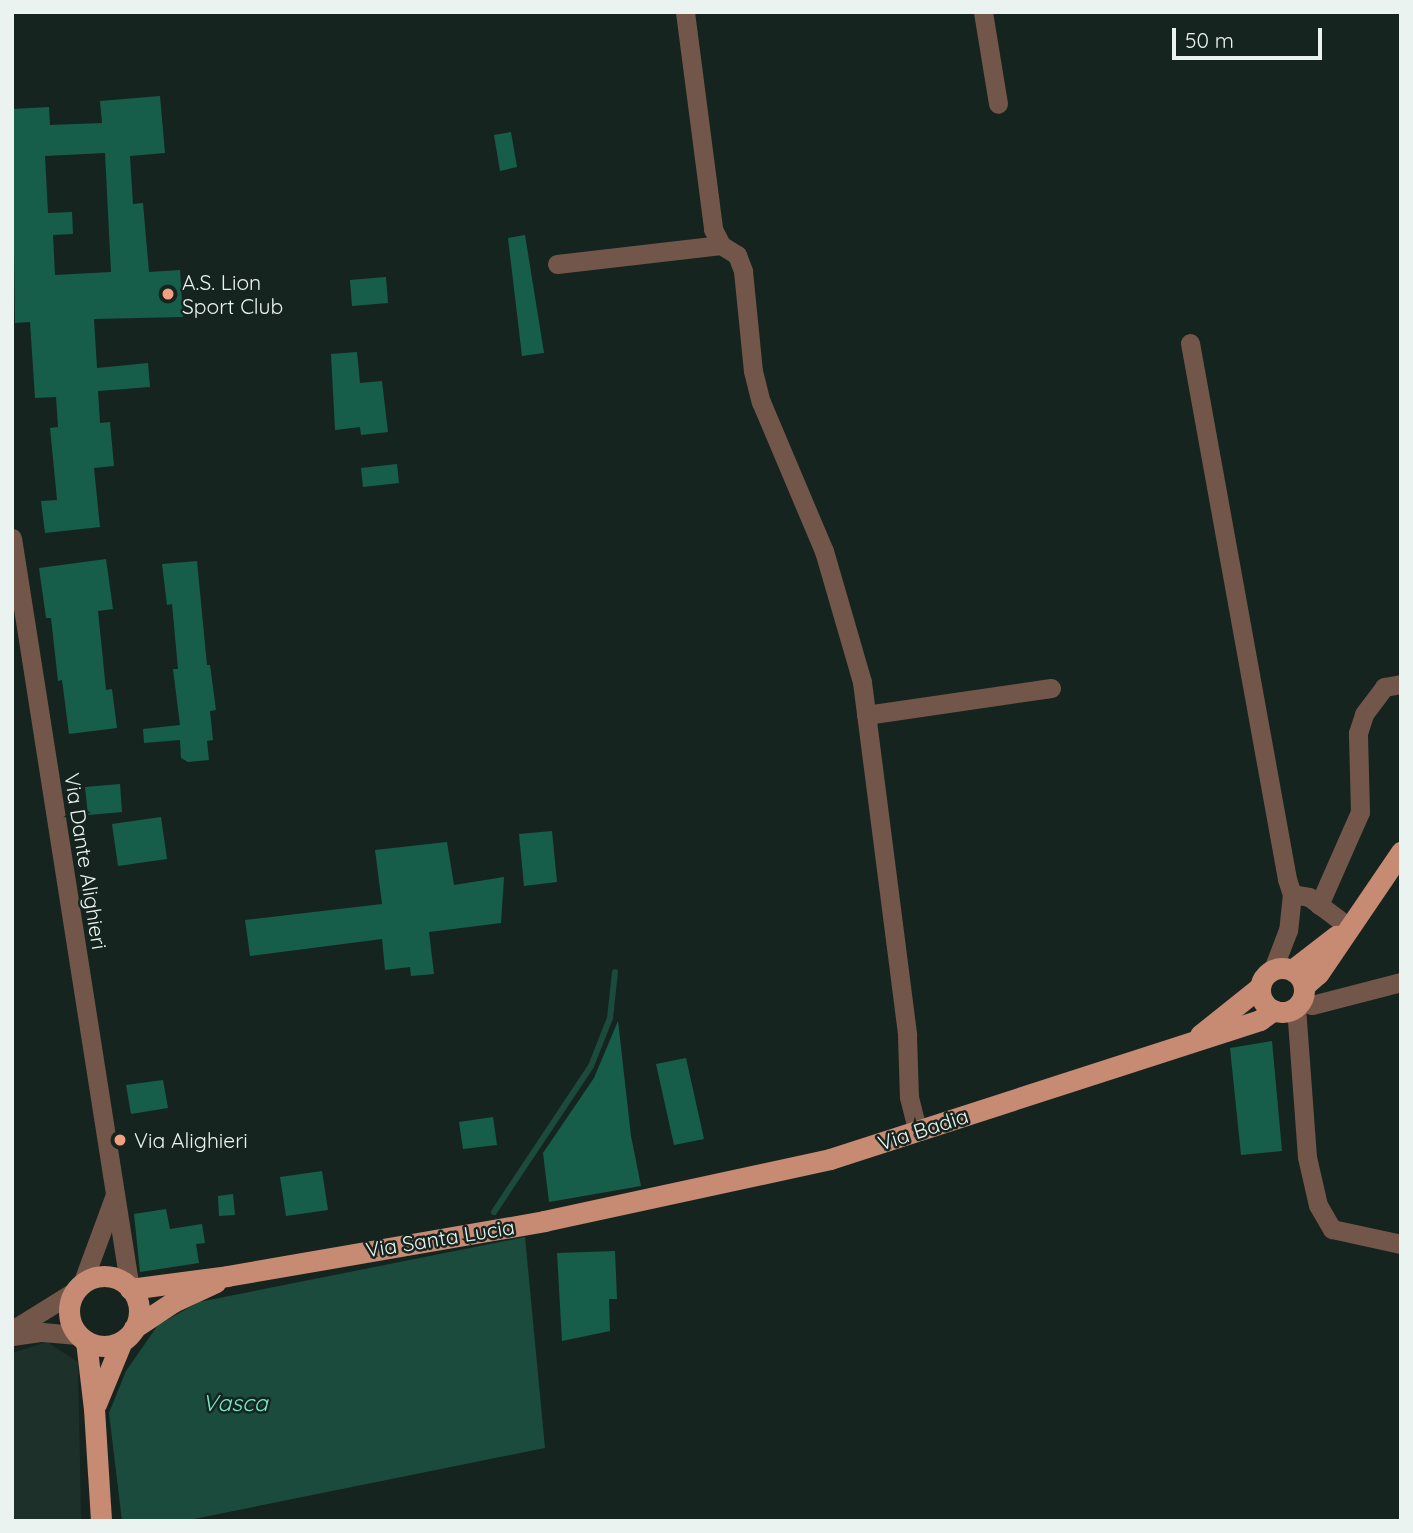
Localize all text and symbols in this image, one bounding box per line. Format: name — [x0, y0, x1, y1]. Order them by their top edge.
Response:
scale bar — [1175, 14, 1326, 58]
text: 50 m — [1185, 27, 1234, 53]
place label: A.S. Lion Sport Club — [182, 269, 283, 319]
marker: A.S. Lion Sport Club — [160, 286, 176, 302]
street label: Via Dante Alighieri — [60, 771, 112, 951]
street label: Via Badia — [875, 1103, 971, 1155]
place label: Via Alighieri — [134, 1127, 248, 1153]
marker: Via Alighieri — [112, 1132, 128, 1148]
street label: Via Santa Lucia — [364, 1214, 516, 1262]
water label: Vasca — [202, 1389, 268, 1417]

